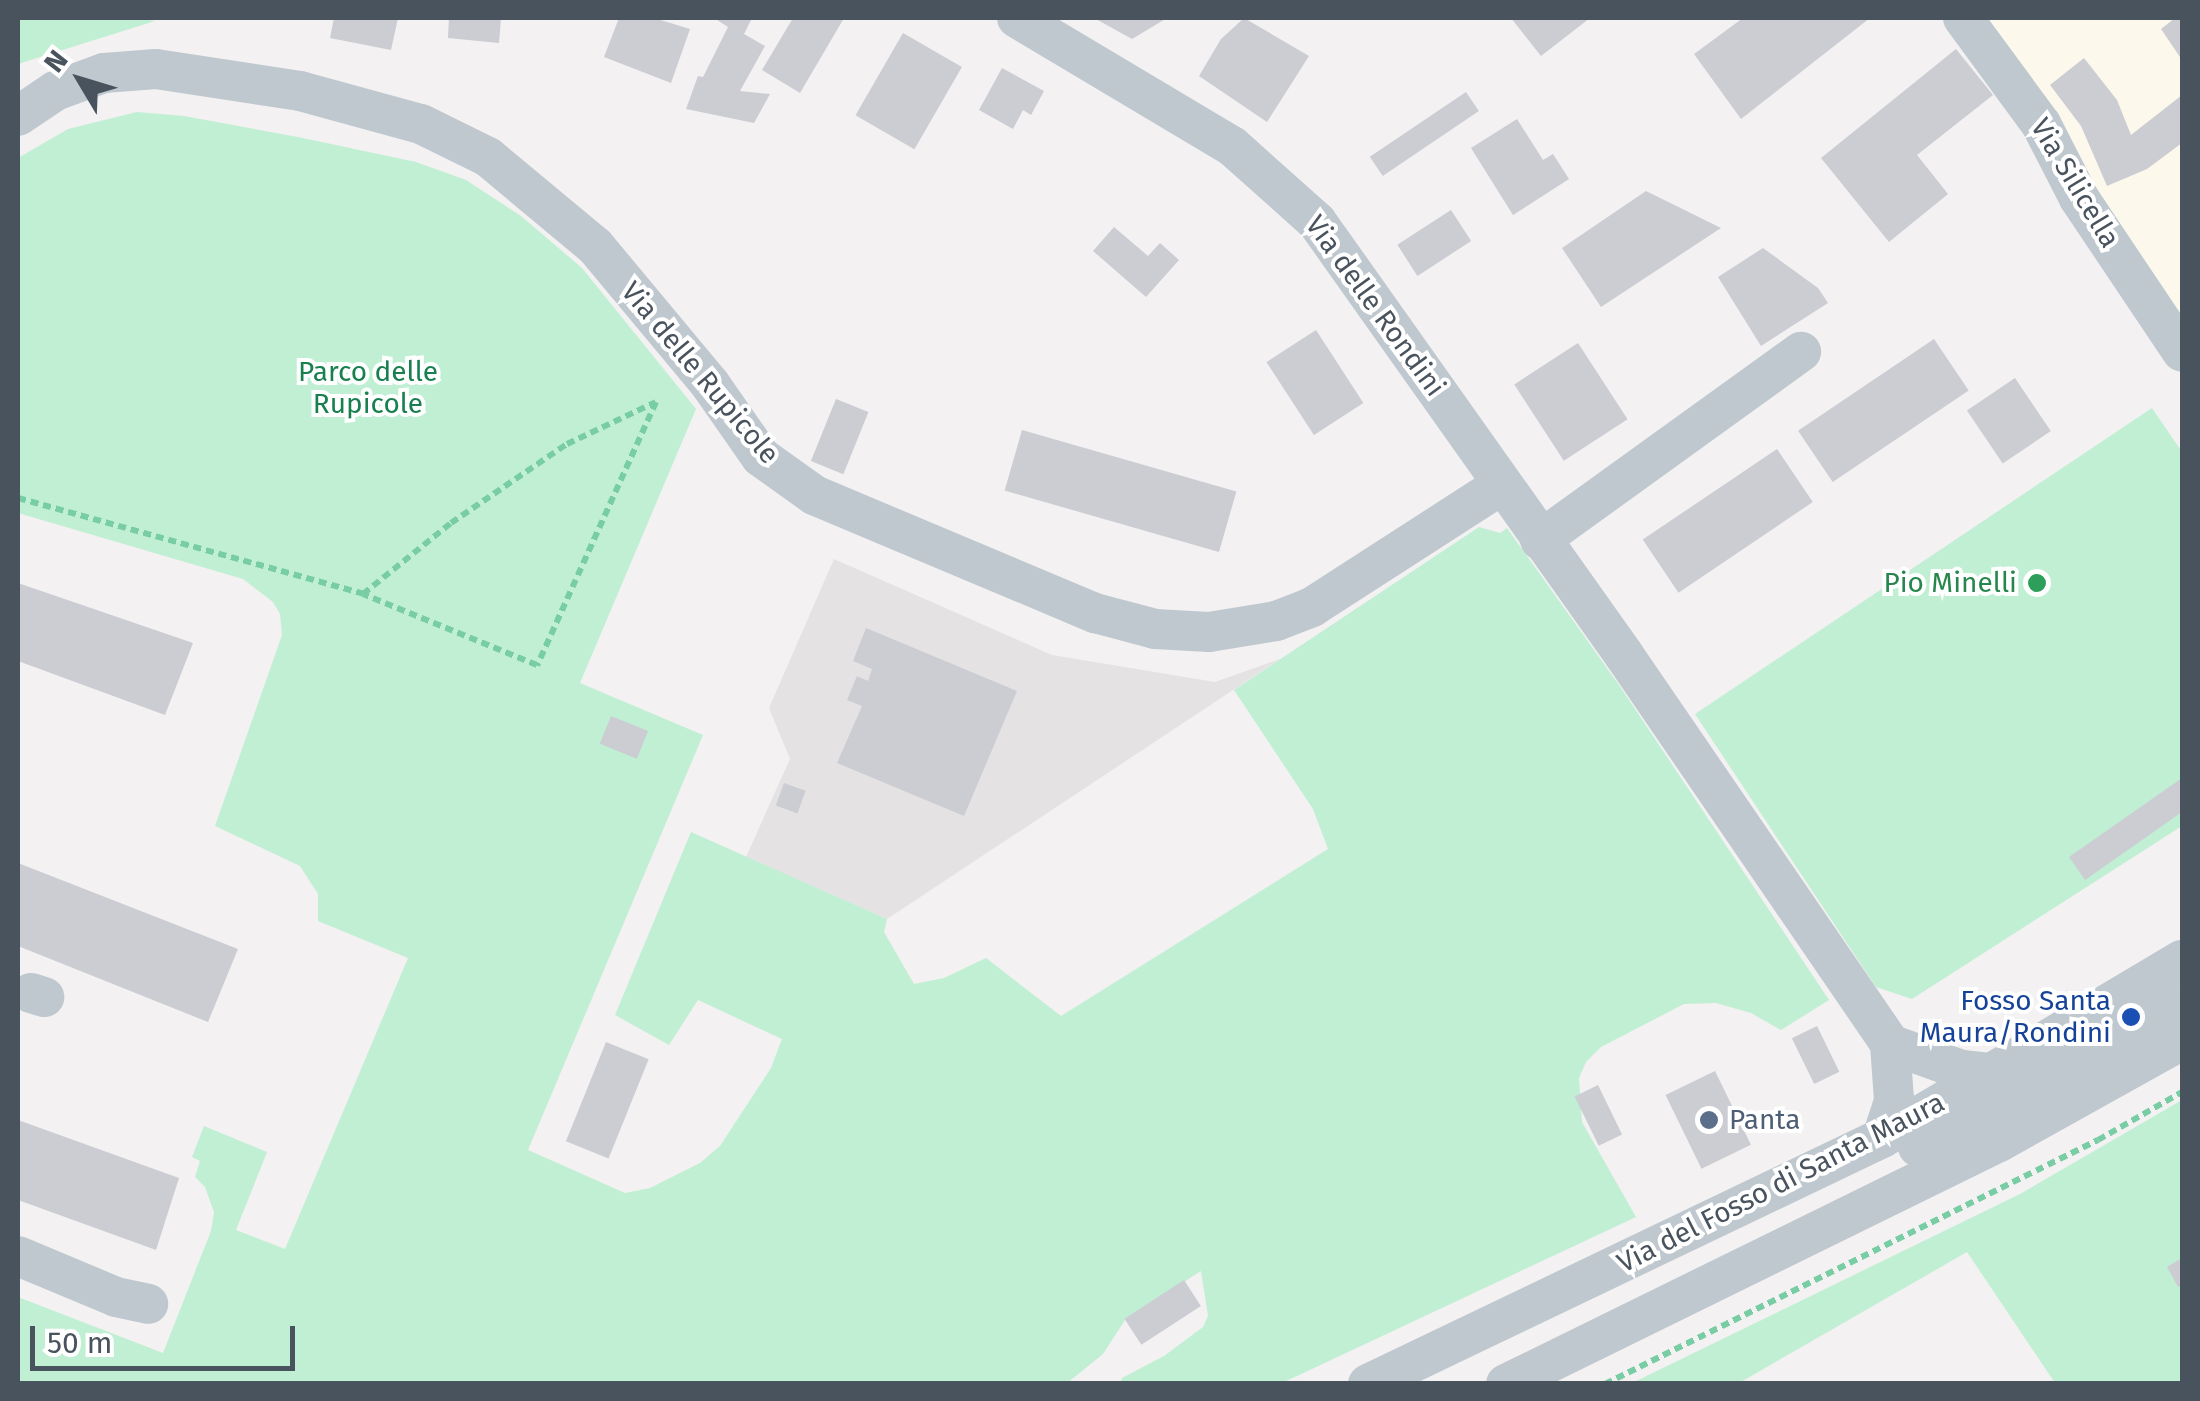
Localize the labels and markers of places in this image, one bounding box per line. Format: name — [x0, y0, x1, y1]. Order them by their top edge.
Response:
place label: Pio Minelli — [1883, 566, 2017, 600]
marker: Pio Minelli — [2026, 572, 2048, 594]
place label: Fosso Santa Maura/Rondini — [1920, 984, 2111, 1050]
marker: Fosso Santa Maura/Rondini — [2120, 1006, 2142, 1028]
place label: Panta — [1729, 1103, 1801, 1137]
marker: Panta — [1698, 1109, 1720, 1131]

